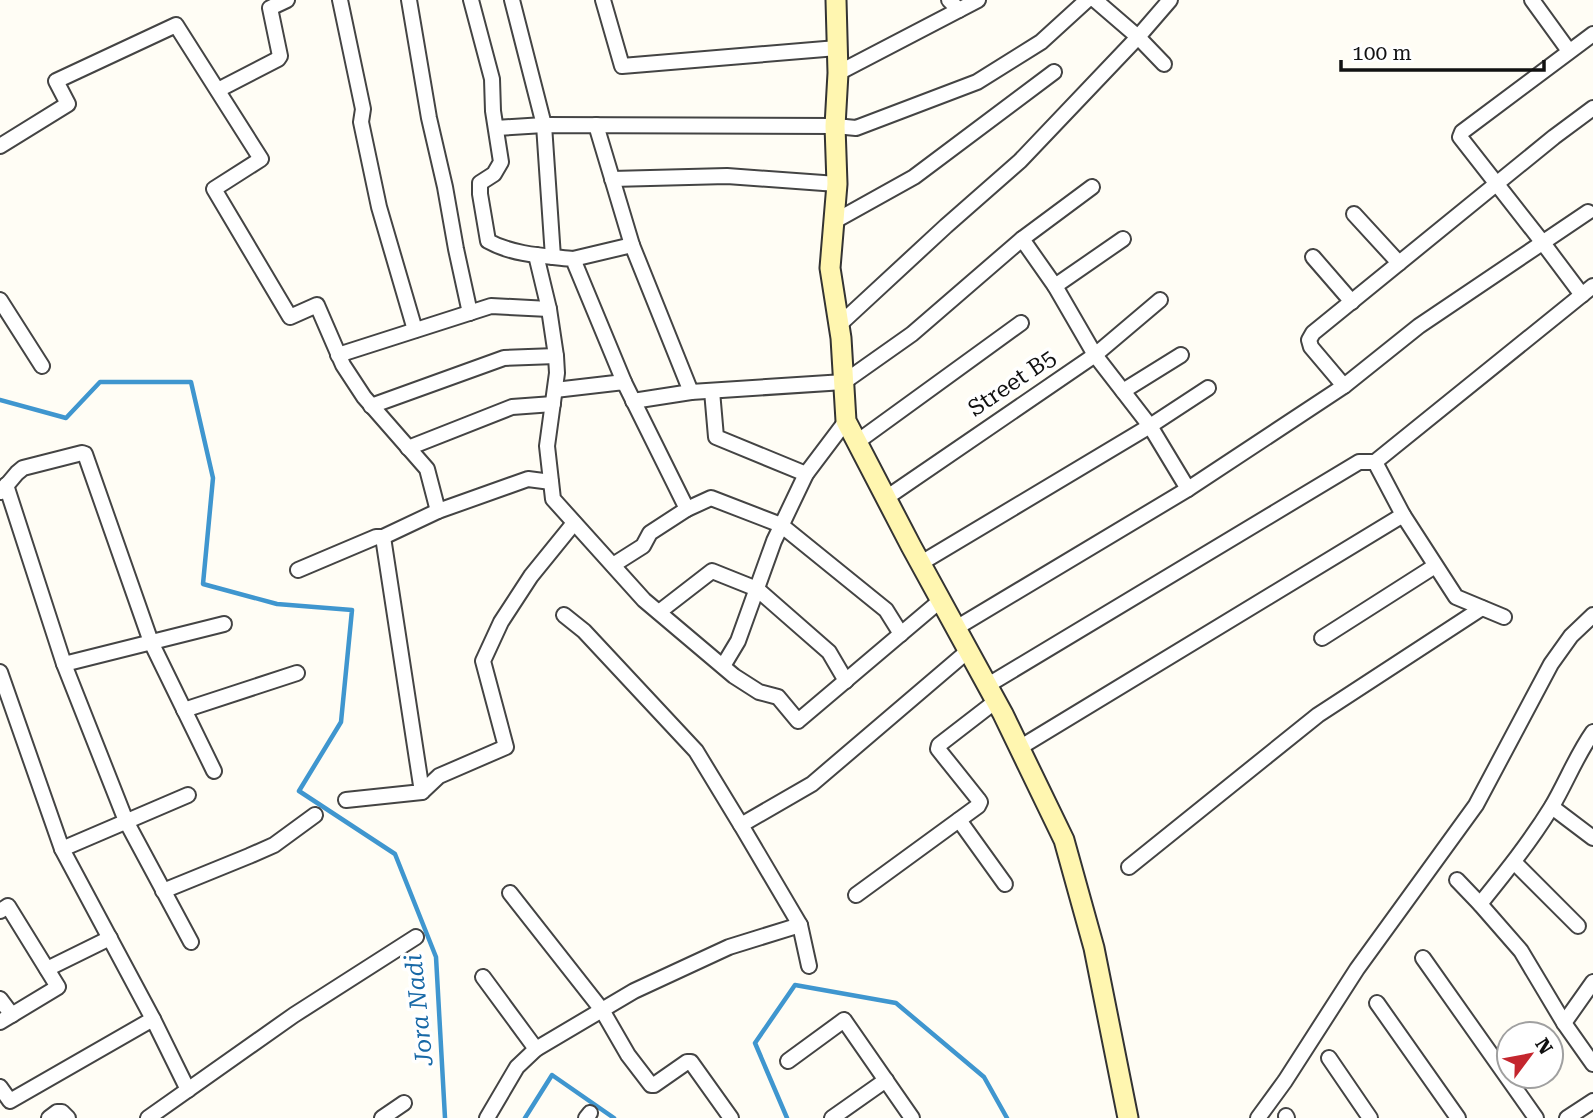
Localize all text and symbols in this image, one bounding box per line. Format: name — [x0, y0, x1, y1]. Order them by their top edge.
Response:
scale bar — [1341, 28, 1544, 72]
text: 100 m — [1352, 41, 1412, 65]
street label: Street B5 — [963, 344, 1061, 422]
water label: Jora Nadi — [399, 953, 439, 1068]
north arrow — [1495, 1020, 1565, 1090]
text: N — [1530, 1034, 1558, 1059]

